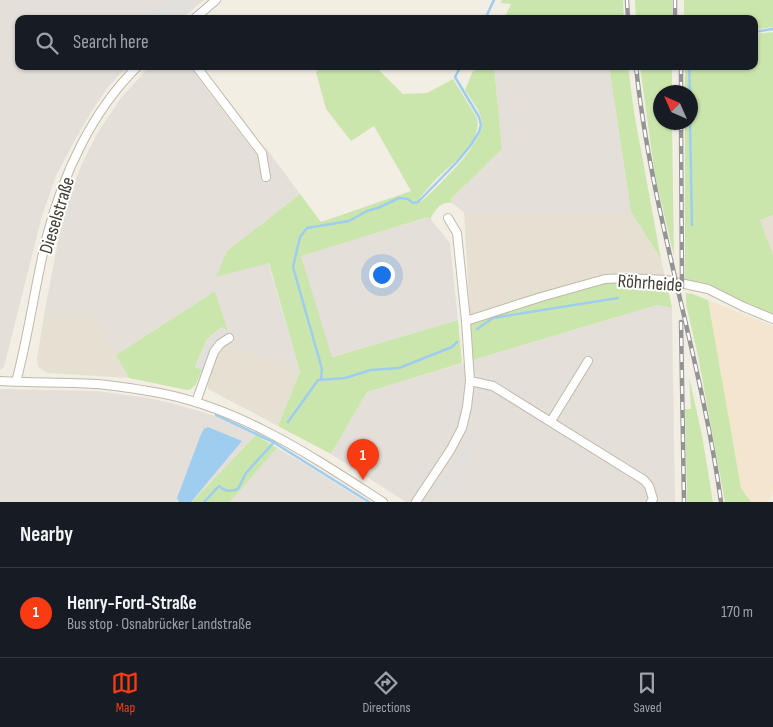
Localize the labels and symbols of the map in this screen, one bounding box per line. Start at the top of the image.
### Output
north arrow [653,85,698,130]
street label: Dieselstraße [35,174,80,257]
your location [369,262,395,288]
street label: Röhrheide [617,270,683,297]
pin: 1 [347,439,379,480]

